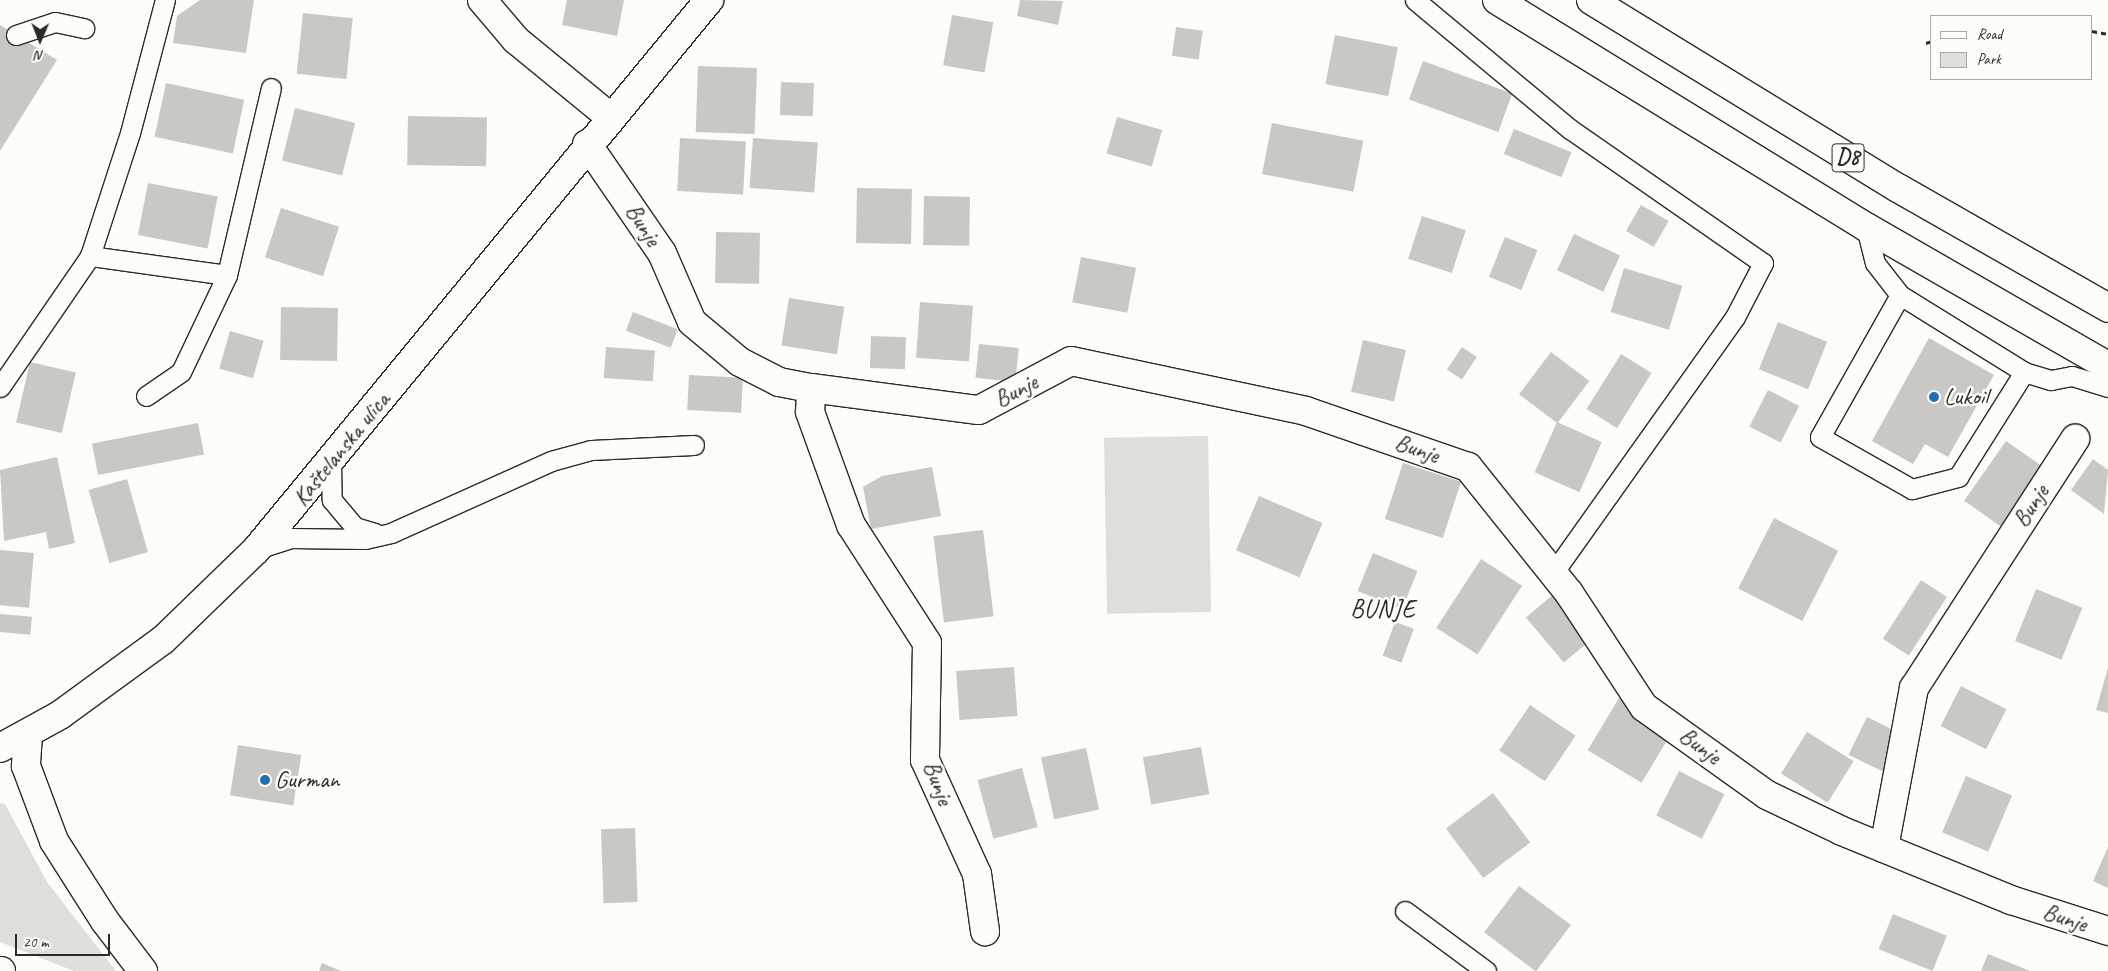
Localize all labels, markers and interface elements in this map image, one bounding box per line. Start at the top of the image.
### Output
north arrow [15,15,65,65]
legend [1930,15,2093,80]
text: Road [1977,25,2002,44]
text: N [35,47,44,64]
text: Park [1977,50,2001,69]
road number: D8 [1830,138,1866,178]
street label: Bunje [619,198,667,252]
street label: Bunje [989,368,1043,414]
place label: Lukoil [1944,383,1988,411]
street label: Kaštelanska ulica [286,386,396,512]
marker: Lukoil [1928,391,1940,403]
street label: Bunje [1391,428,1443,470]
street label: Bunje [2007,479,2055,533]
district label: BUNJE [1350,594,1416,624]
street label: Bunje [1673,721,1727,771]
street label: Bunje [917,757,959,809]
place label: Gurman [275,766,339,794]
marker: Gurman [259,774,271,786]
street label: Bunje [2039,897,2091,939]
scale bar [18,924,112,956]
text: 20 m [23,933,49,952]

